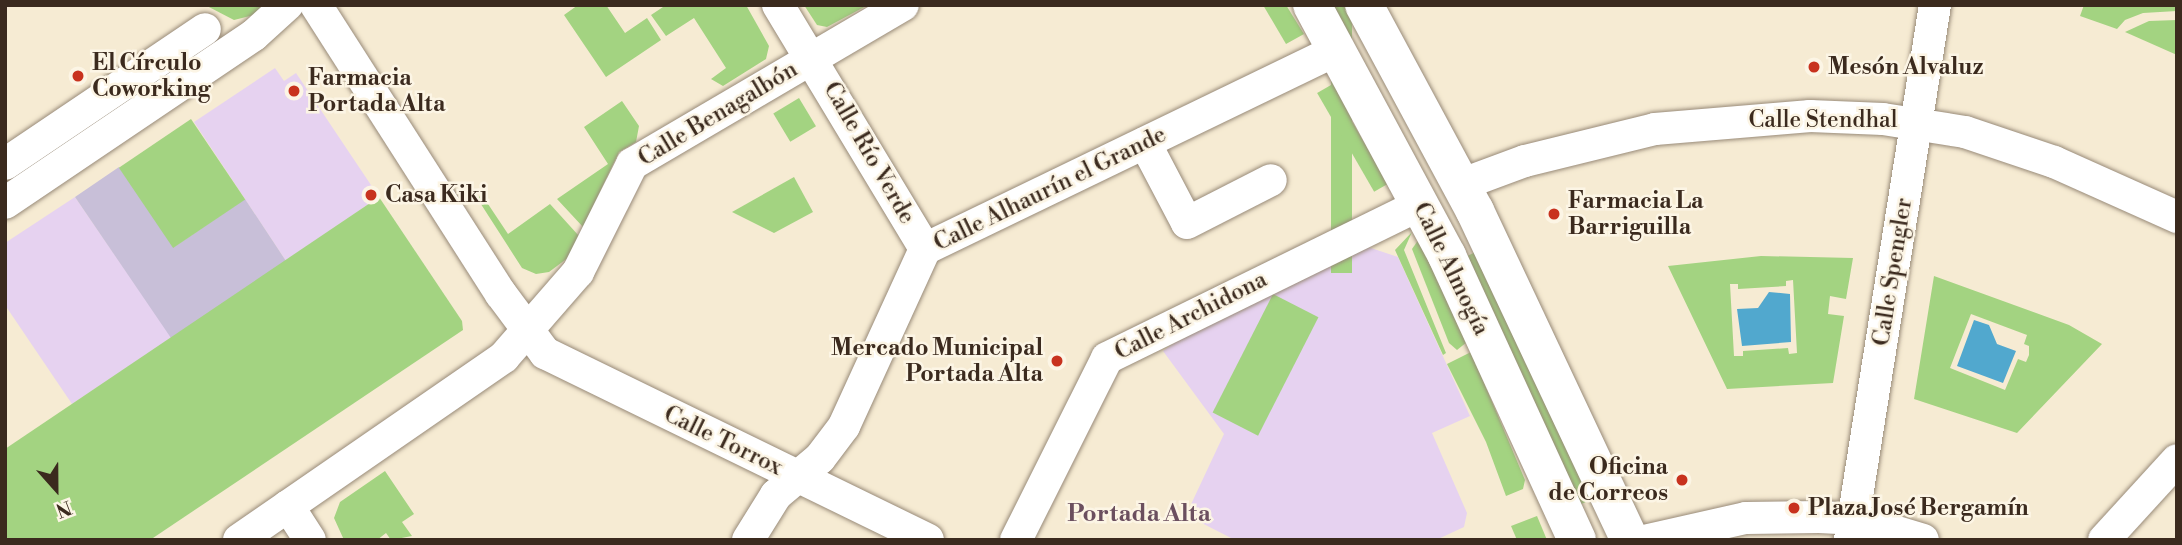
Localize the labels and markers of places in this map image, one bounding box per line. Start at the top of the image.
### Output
place label: El Círculo Coworking [92,49,211,103]
place label: Mesón Alvaluz [1828,53,1983,81]
marker: Mesón Alvaluz [1806,59,1822,75]
place label: Farmacia Portada Alta [308,64,446,118]
marker: El Círculo Coworking [70,68,86,84]
marker: Farmacia Portada Alta [286,83,302,99]
place label: Casa Kiki [385,181,487,209]
marker: Casa Kiki [363,187,379,203]
place label: Farmacia La Barriguilla [1568,187,1704,241]
marker: Farmacia La Barriguilla [1546,206,1562,222]
place label: Mercado Municipal Portada Alta [831,334,1043,388]
marker: Mercado Municipal Portada Alta [1049,353,1065,369]
place label: Oficina de Correos [1548,453,1668,507]
marker: Oficina de Correos [1674,472,1690,488]
place label: Plaza José Bergamín [1808,494,2029,522]
marker: Plaza José Bergamín [1786,500,1802,516]

